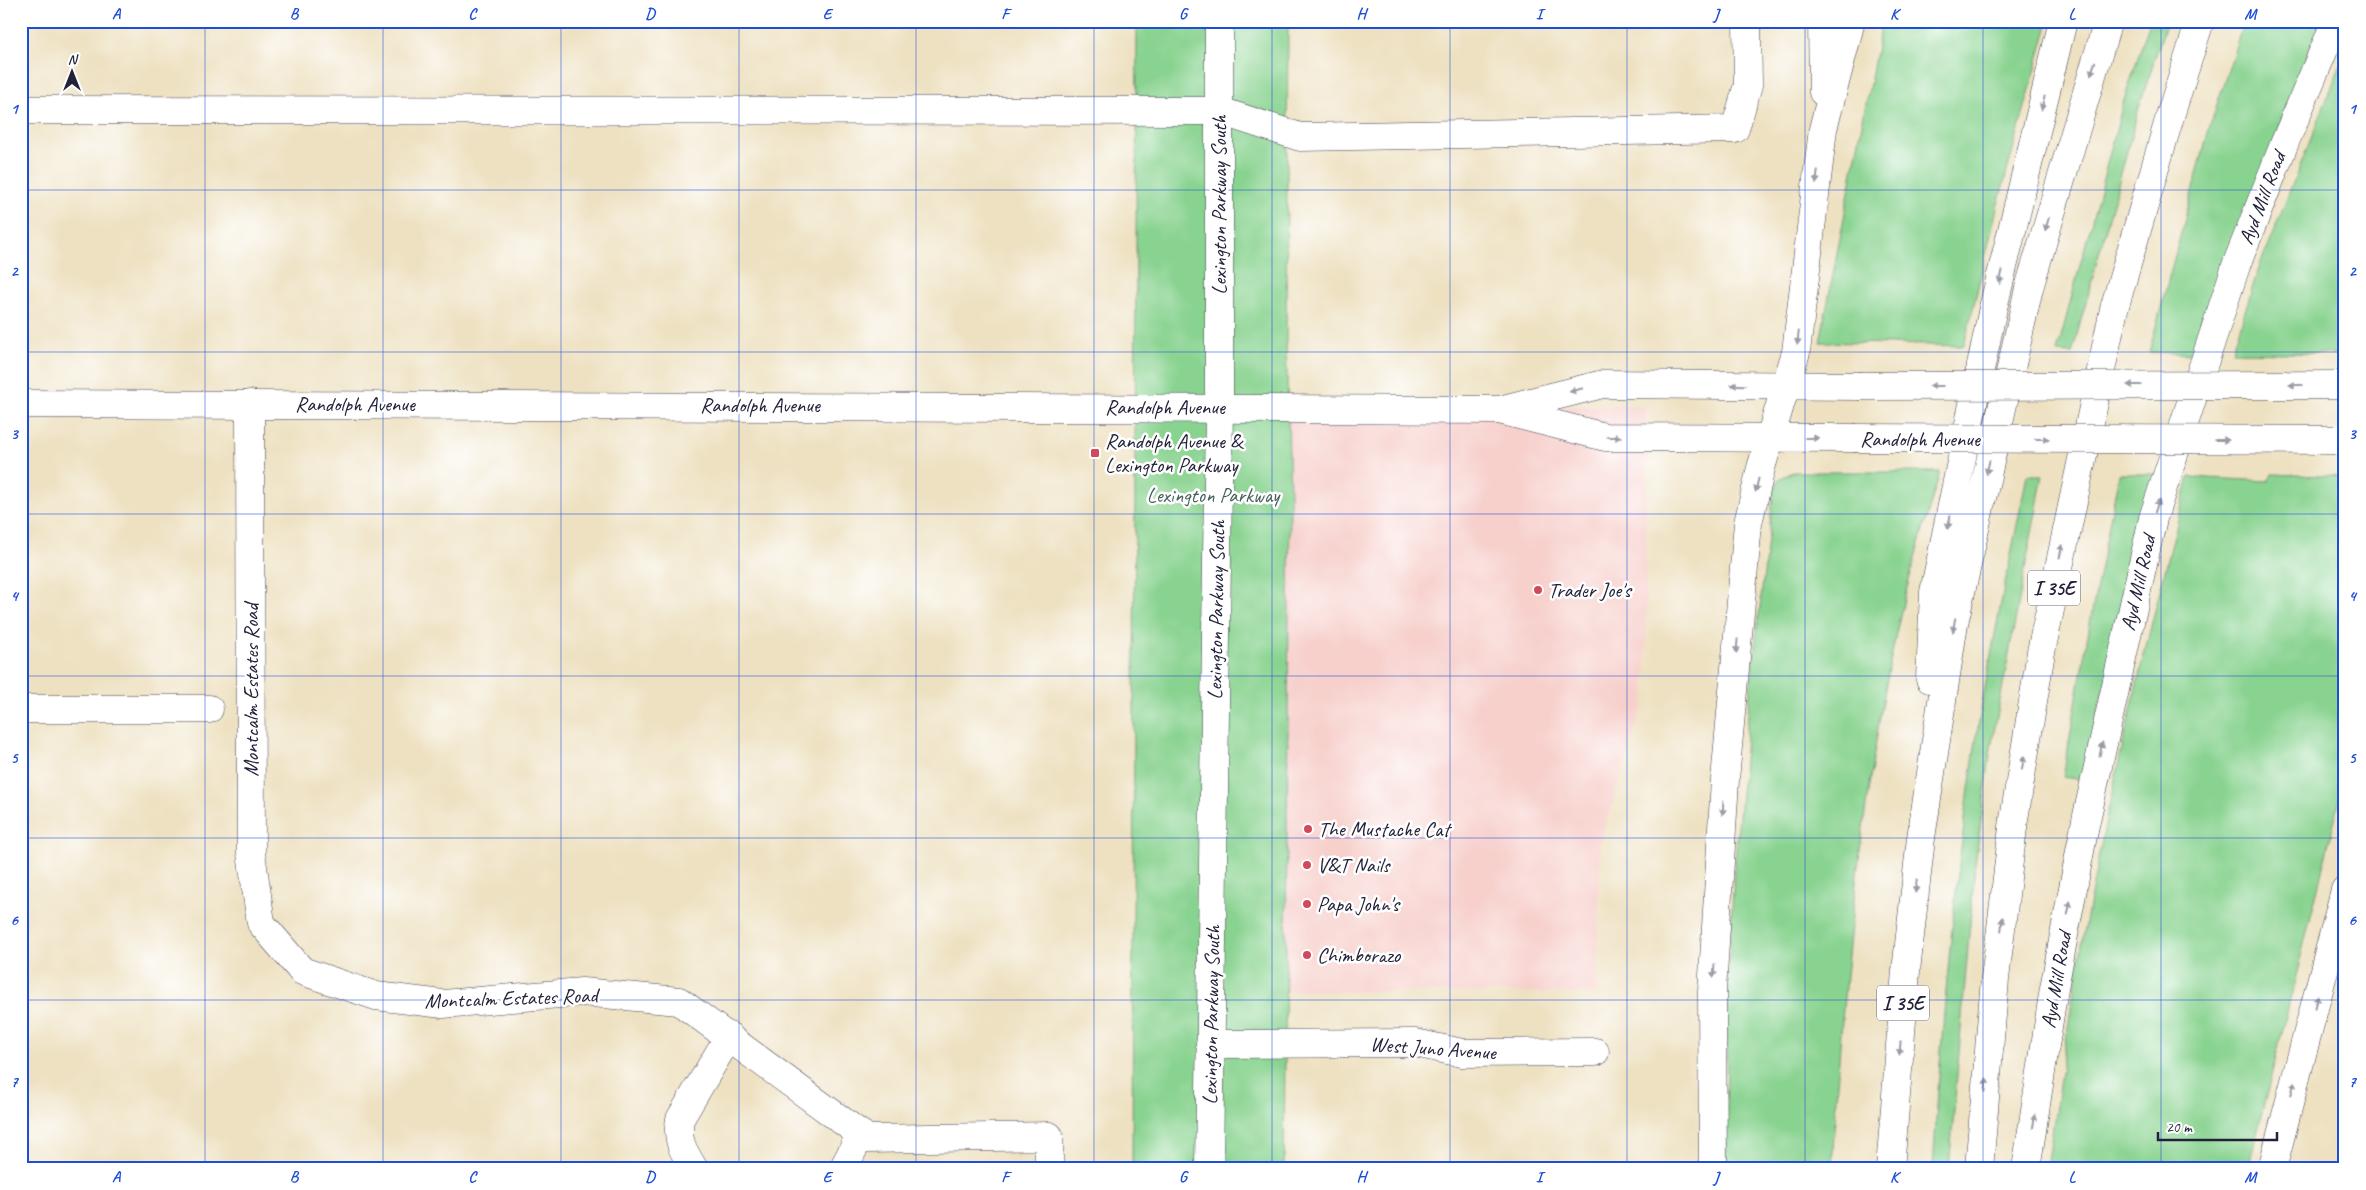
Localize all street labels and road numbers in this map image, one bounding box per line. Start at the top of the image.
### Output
street label: Lexington Parkway South [1206,114,1232,295]
street label: Ayd Mill Road [2232,145,2293,248]
street label: Randolph Avenue [295,391,416,417]
street label: Randolph Avenue [700,392,821,418]
street label: Randolph Avenue [1105,394,1226,420]
street label: Randolph Avenue [1860,426,1981,452]
street label: Lexington Parkway South [1201,519,1231,700]
street label: Ayd Mill Road [2114,529,2162,633]
road number: I 35E [2028,570,2080,606]
street label: Montcalm Estates Road [238,600,264,777]
street label: Lexington Parkway South [1196,924,1226,1105]
street label: Ayd Mill Road [2035,926,2078,1030]
street label: Montcalm Estates Road [424,982,602,1014]
road number: I 35E [1877,986,1929,1020]
street label: West Juno Avenue [1369,1031,1498,1065]

